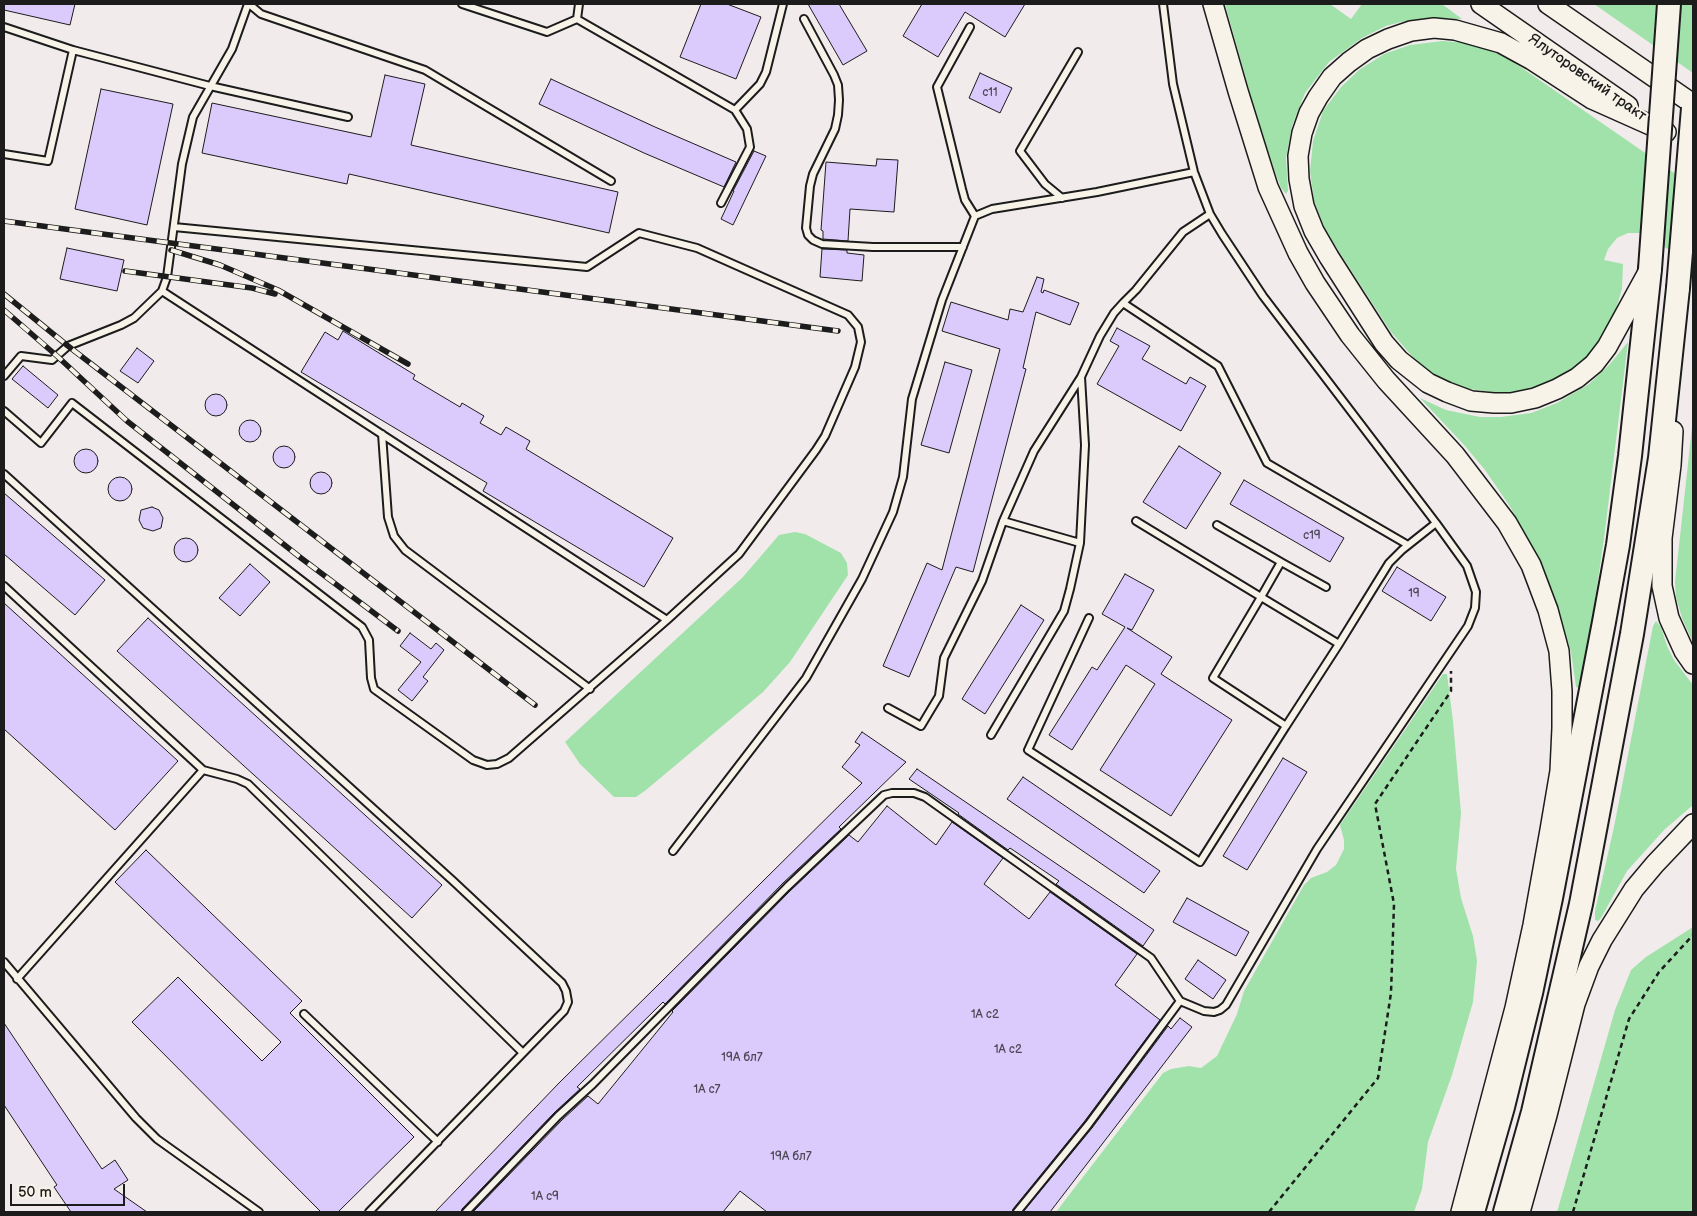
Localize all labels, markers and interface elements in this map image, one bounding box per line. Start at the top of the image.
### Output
street label: Ялуторовский тракт [1524,30,1650,126]
house number: с11 [982,86,998,100]
house number: с19 [1303,529,1321,543]
house number: 19 [1408,587,1420,601]
house number: 1А с2 [971,1008,999,1022]
house number: 1А с2 [994,1043,1022,1057]
house number: 19А бл7 [721,1051,763,1065]
house number: 1А с7 [694,1083,720,1097]
house number: 19А бл7 [770,1150,812,1164]
scale bar [12,1174,128,1206]
text: 50 m [18,1183,52,1202]
house number: 1А с9 [531,1190,559,1204]

